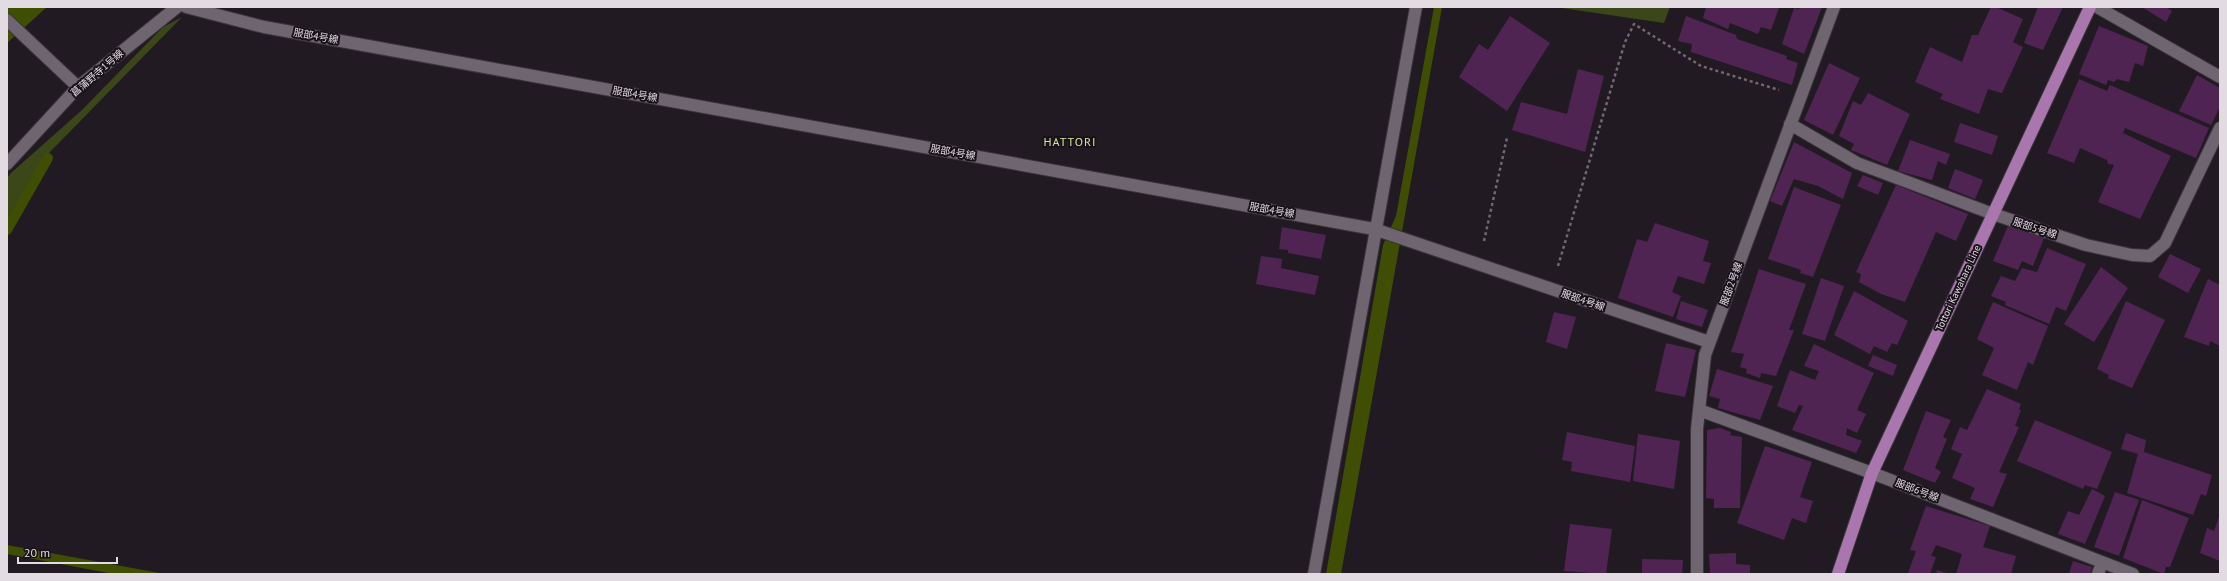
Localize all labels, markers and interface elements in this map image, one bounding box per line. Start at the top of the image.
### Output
street label: 服部4号線 [292,26,340,46]
street label: 菖蒲野寺1号線 [68,47,126,99]
street label: 服部4号線 [611,84,659,104]
district label: HATTORI [1043,134,1097,149]
street label: 服部4号線 [929,142,977,162]
street label: 服部4号線 [1248,200,1296,220]
street label: 服部5号線 [2011,215,2059,241]
street label: Tottori Kawahara Line [1932,243,1984,333]
street label: 服部2号線 [1717,260,1745,308]
street label: 服部4号線 [1559,286,1607,314]
street label: 服部6号線 [1893,476,1941,504]
scale bar [18,539,117,565]
text: 20 m [24,545,50,560]

